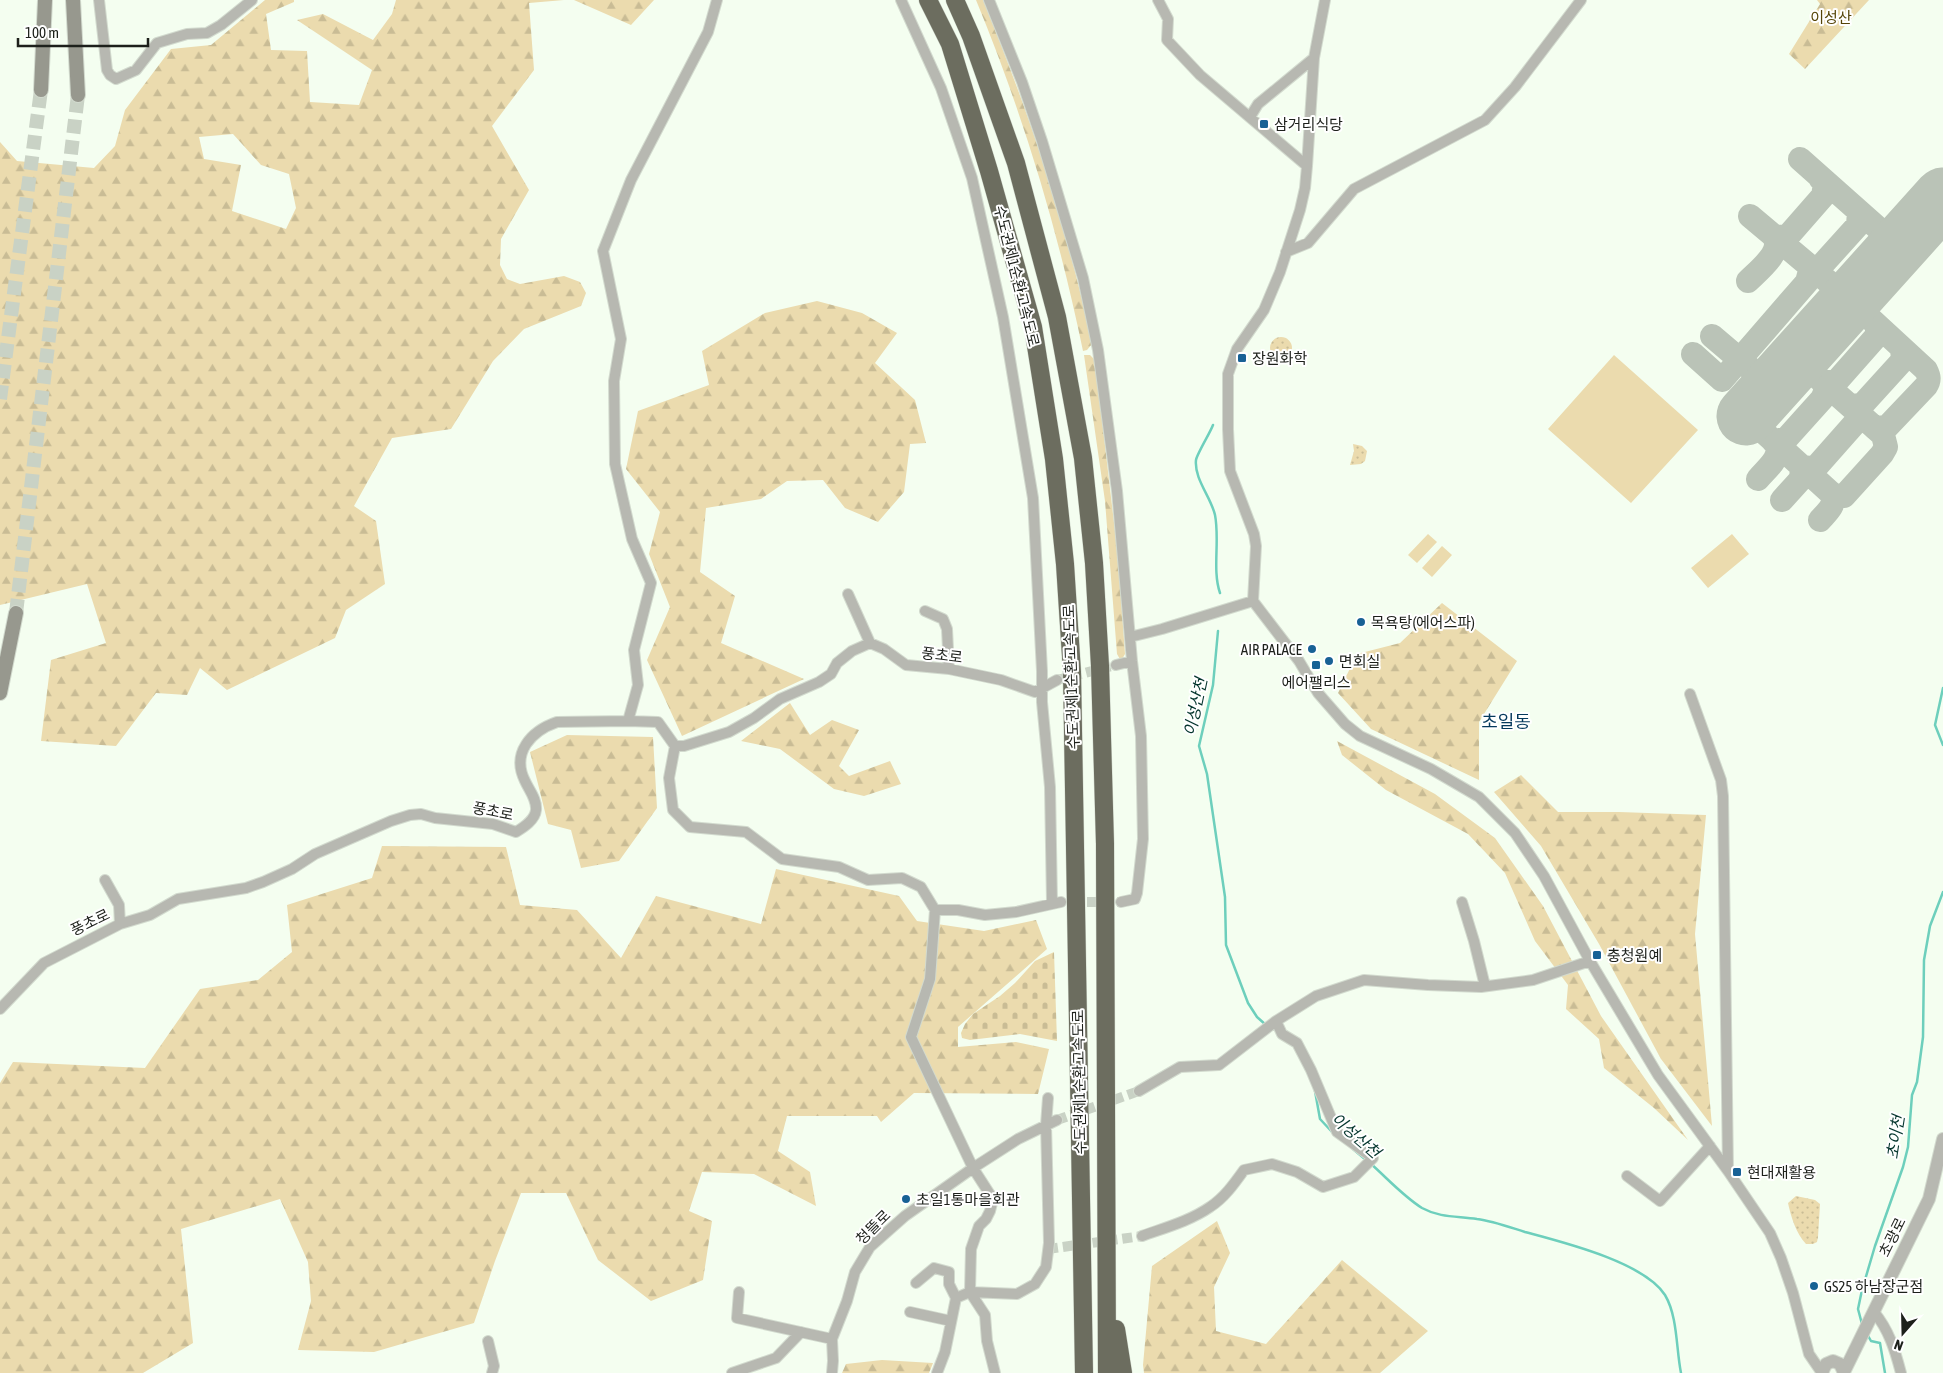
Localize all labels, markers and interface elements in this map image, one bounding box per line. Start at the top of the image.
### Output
park label: 이성산 [1810,9,1852,26]
scale bar [18,15,148,47]
text: 100 m [25,24,59,41]
place label: 삼거리식당 [1274,116,1343,133]
marker: 삼거리식당 [1258,118,1270,130]
street label: 수도권제1순환고속도로 [991,204,1043,348]
place label: 장원화학 [1252,350,1307,367]
marker: 장원화학 [1236,352,1248,364]
street label: 수도권제1순환고속도로 [1060,604,1082,750]
place label: 목욕탕(에어스파) [1371,614,1475,631]
marker: 목욕탕(에어스파) [1355,616,1367,628]
place label: AIR PALACE [1241,641,1303,658]
marker: AIR PALACE [1306,643,1318,655]
street label: 풍초로 [920,644,964,666]
place label: 면회실 [1339,653,1380,670]
marker: 면회실 [1323,655,1335,667]
marker: 에어팰리스 [1310,659,1322,671]
water label: 이성산천 [1180,674,1210,738]
place label: 에어팰리스 [1281,674,1351,691]
district label: 초일동 [1481,711,1531,732]
street label: 풍초로 [471,799,515,823]
street label: 풍초로 [68,905,112,939]
place label: 충청원예 [1607,947,1662,964]
marker: 충청원예 [1591,949,1603,961]
street label: 수도권제1순환고속도로 [1069,1009,1089,1155]
water label: 이성산천 [1328,1109,1386,1163]
water label: 초이천 [1883,1112,1908,1160]
place label: 현대재활용 [1747,1164,1816,1181]
marker: 현대재활용 [1731,1166,1743,1178]
place label: 초일1통마을회관 [916,1191,1020,1208]
marker: 초일1통마을회관 [900,1193,912,1205]
street label: 청뜰로 [852,1206,894,1248]
street label: 초광로 [1875,1215,1909,1259]
place label: GS25 하남장군점 [1824,1278,1923,1295]
marker: GS25 하남장군점 [1808,1280,1820,1292]
north arrow [1878,1308,1928,1358]
text: N [1892,1336,1905,1354]

